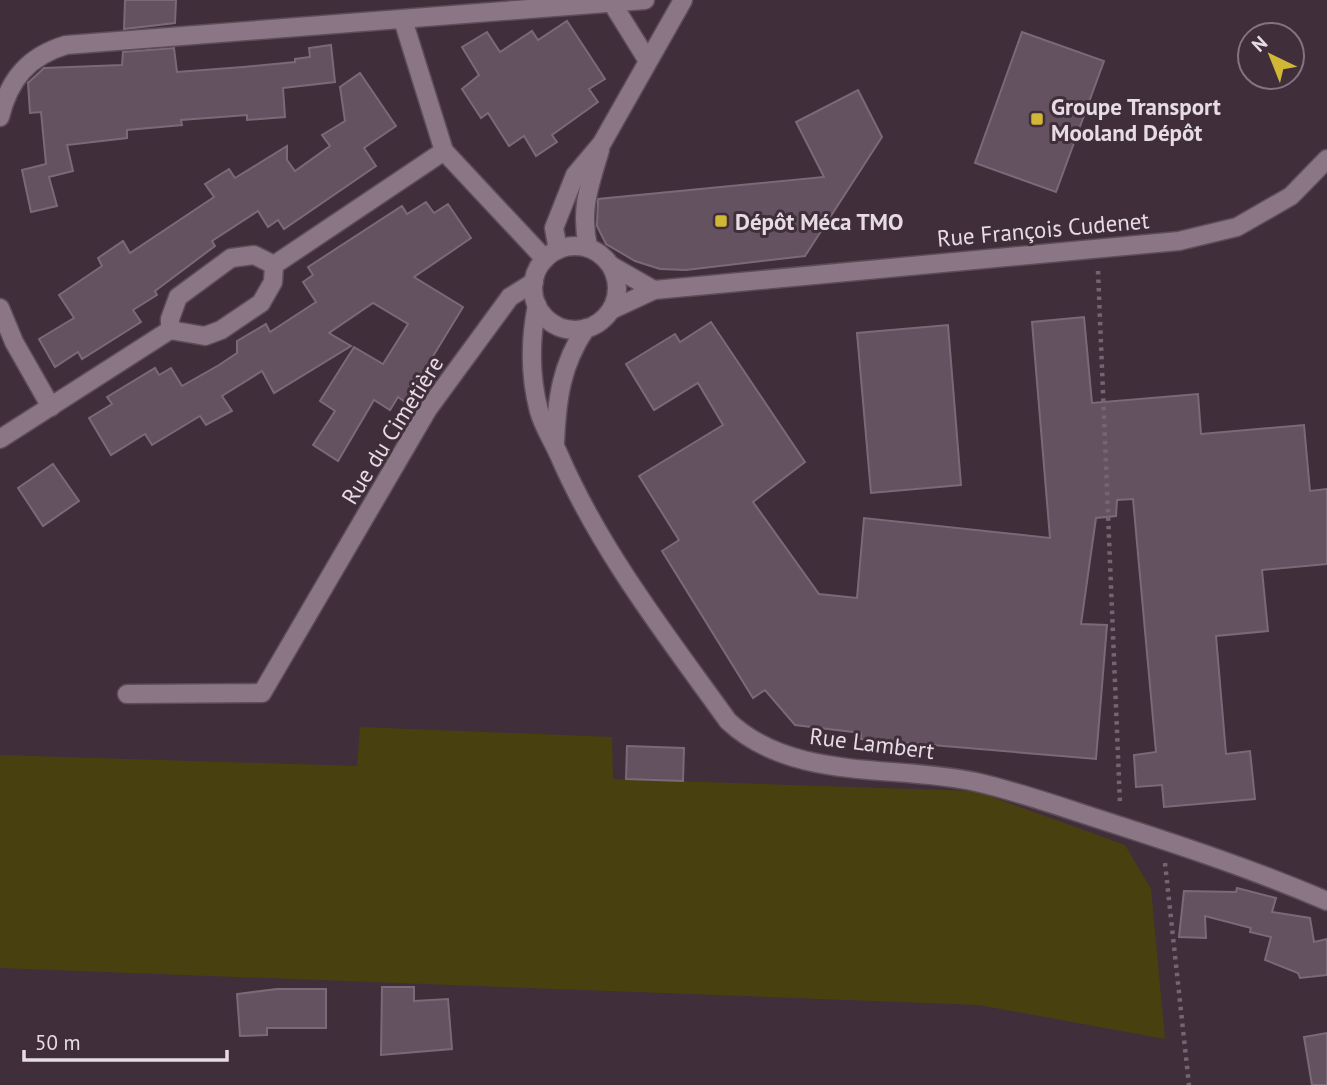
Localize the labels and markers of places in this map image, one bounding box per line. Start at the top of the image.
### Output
place label: Groupe Transport Mooland Dépôt [1051,92,1221,147]
marker: Groupe Transport Mooland Dépôt [1029,111,1045,127]
place label: Dépôt Méca TMO [735,207,903,236]
marker: Dépôt Méca TMO [713,213,729,229]

